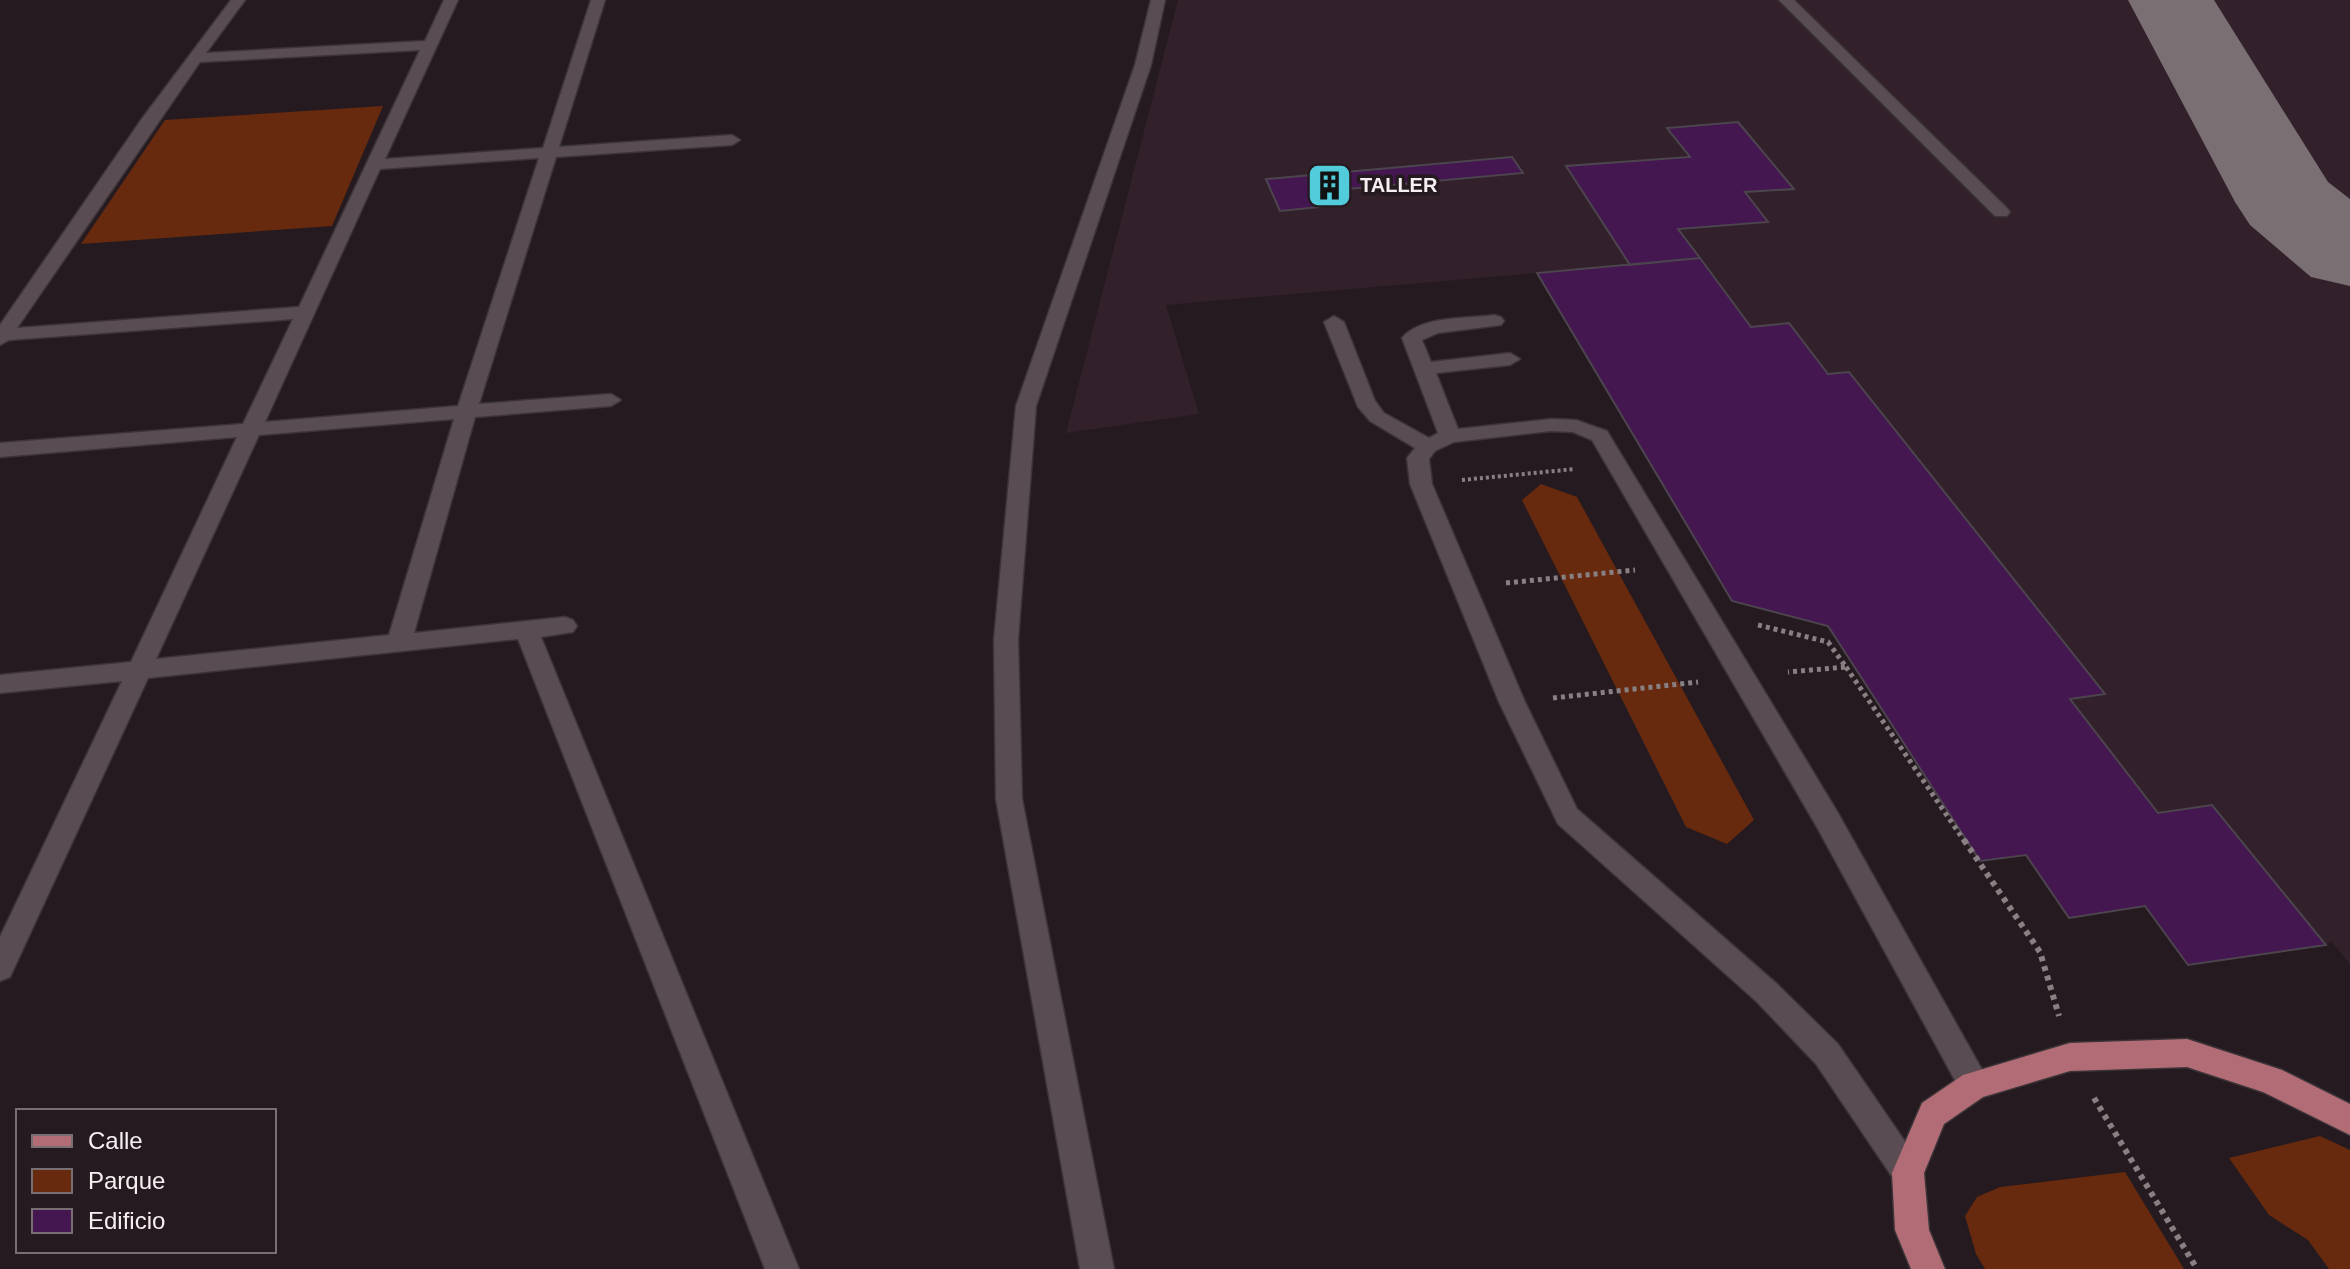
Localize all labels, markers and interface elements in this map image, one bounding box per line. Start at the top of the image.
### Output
building icon: TALLER [1305,161,1353,209]
place label: TALLER [1360,174,1438,196]
legend [16,1109,276,1253]
text: Calle [88,1127,143,1154]
text: Parque [88,1167,165,1194]
text: Edificio [88,1207,165,1234]

